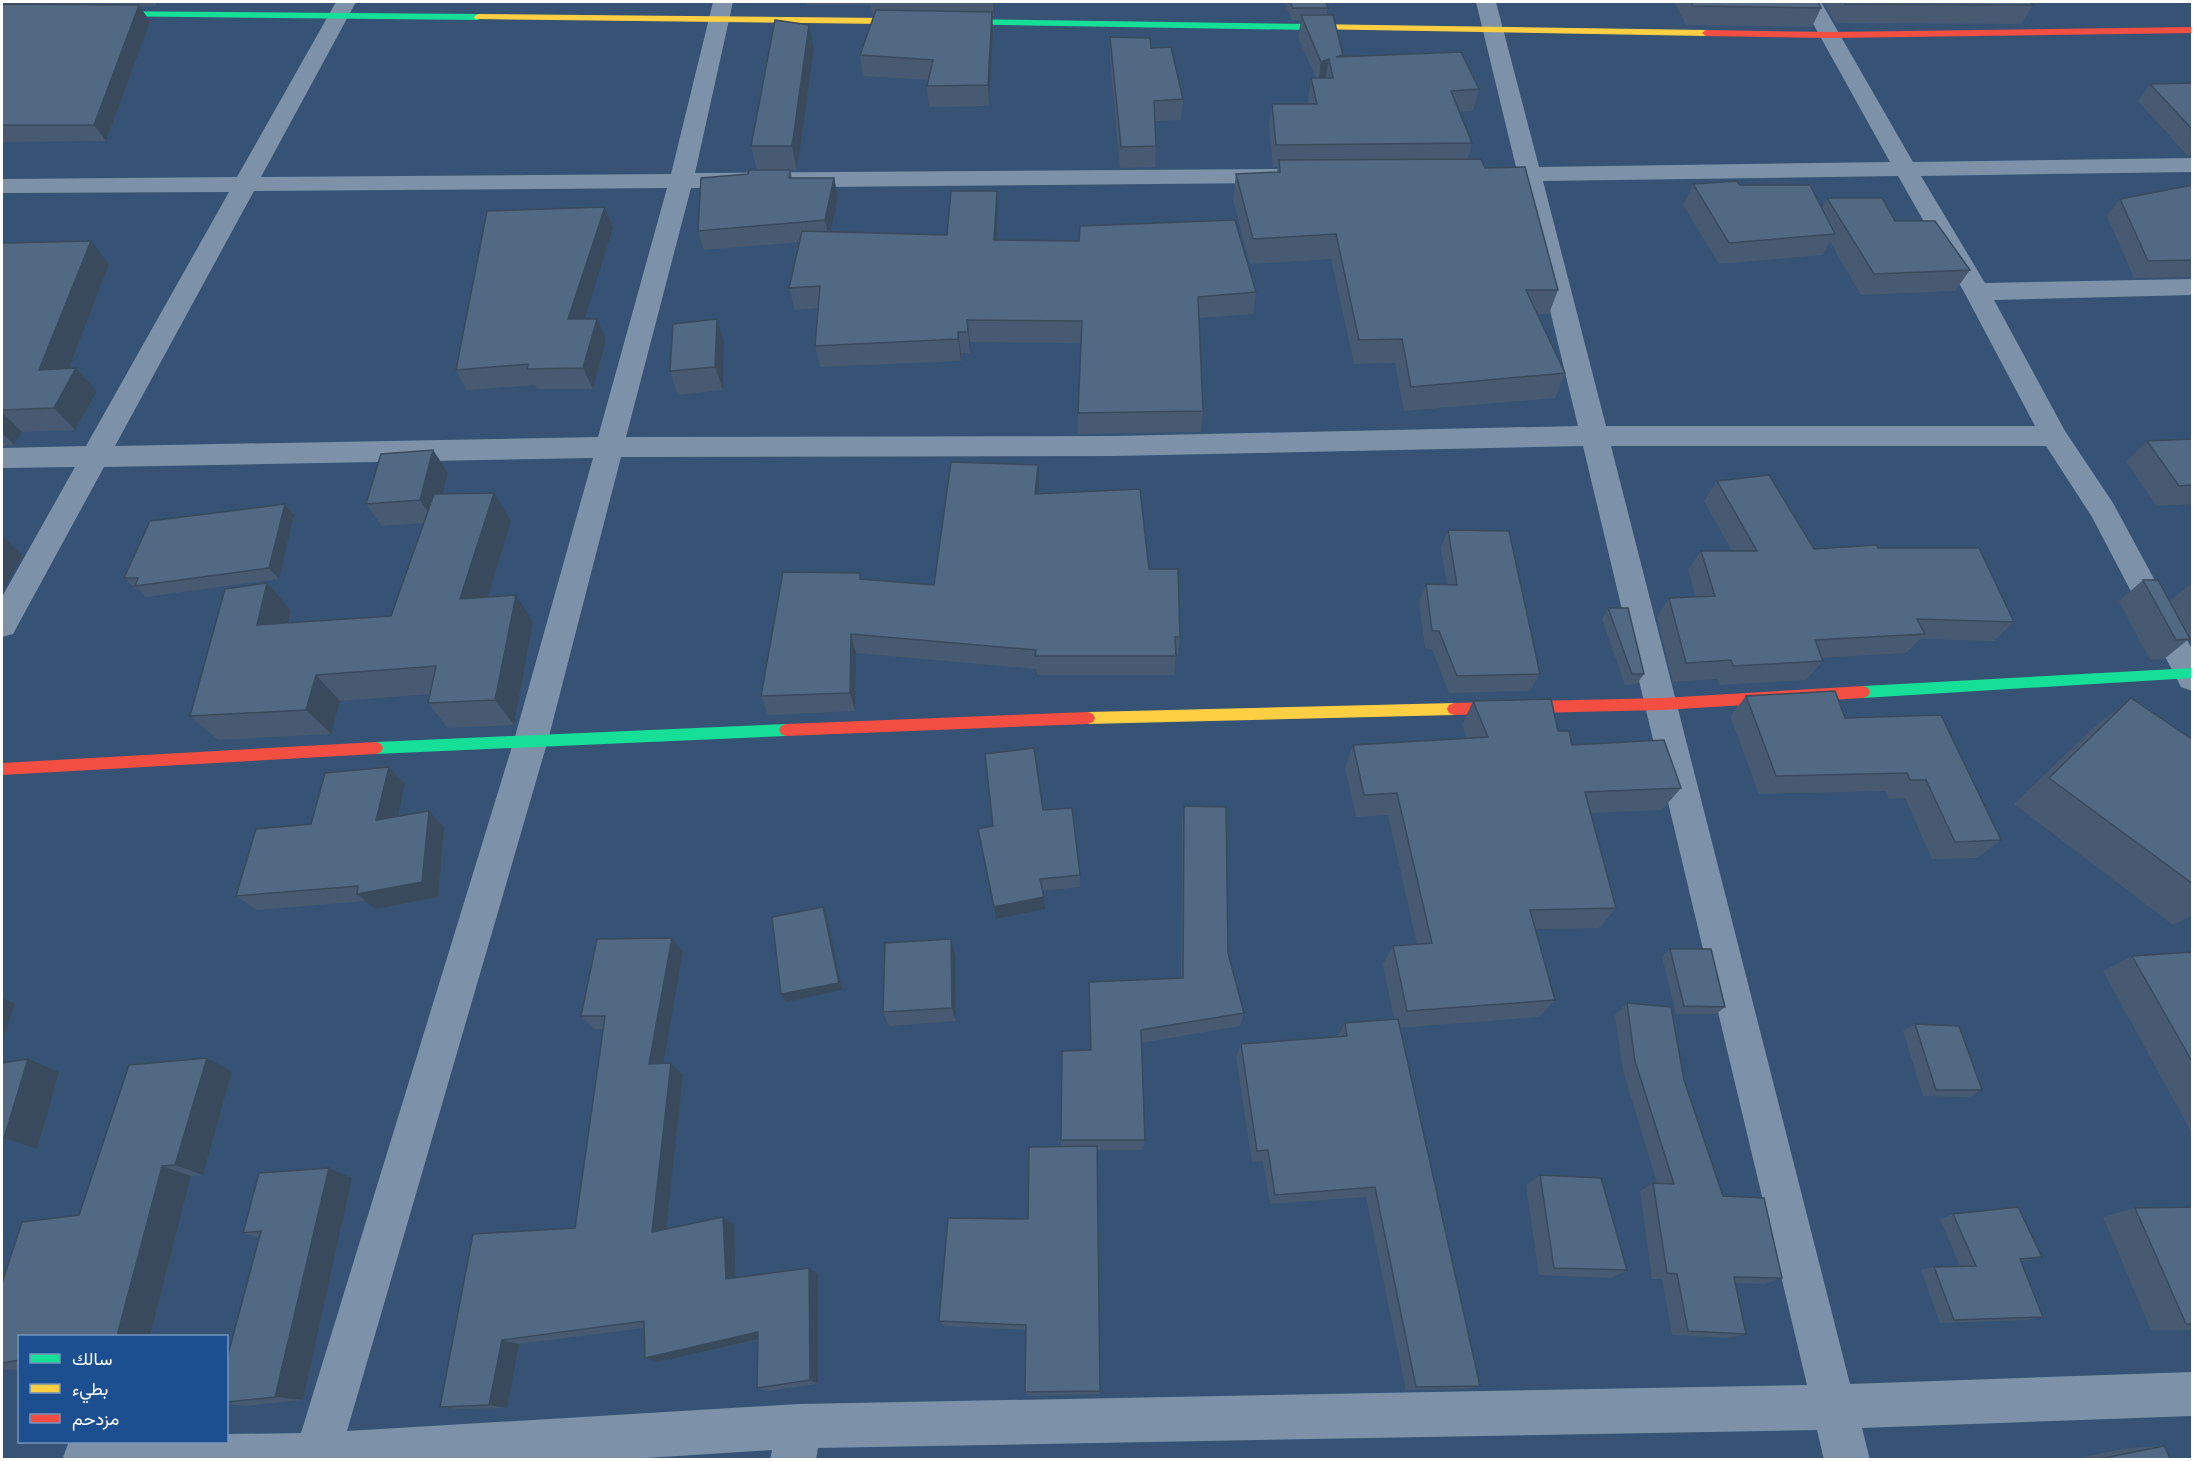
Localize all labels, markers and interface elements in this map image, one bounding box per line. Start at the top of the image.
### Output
legend [18,1335,228,1443]
text: سالك [72,1347,112,1370]
text: بطيء [72,1377,108,1404]
text: مزدحم [72,1407,119,1431]

